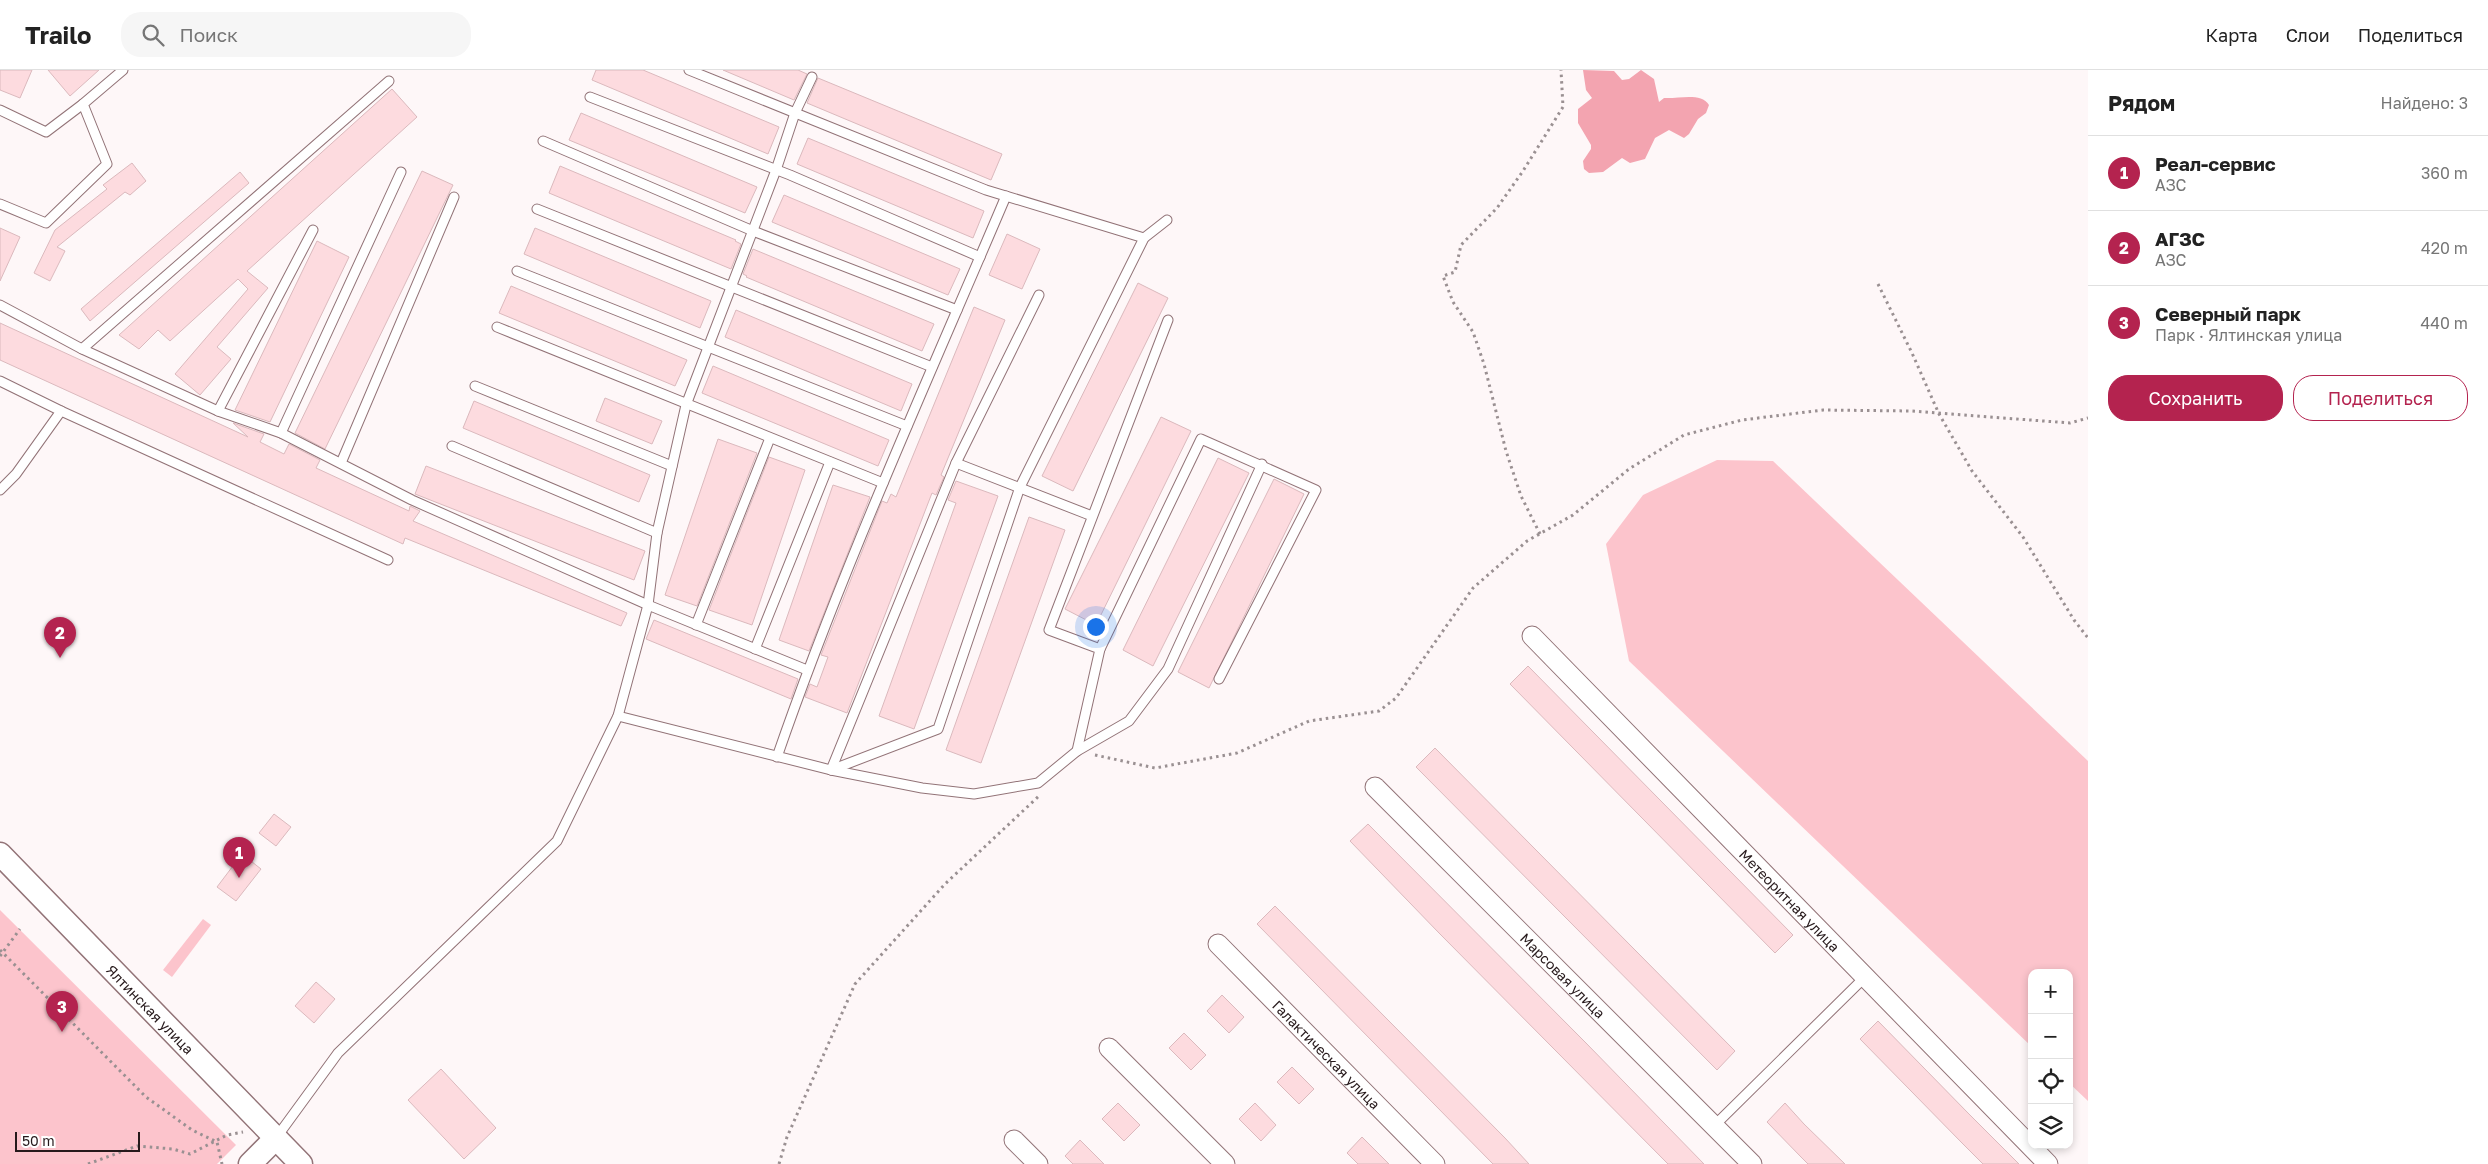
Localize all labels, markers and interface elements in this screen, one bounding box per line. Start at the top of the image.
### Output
search box [121,12,471,57]
text: Trailo [25,20,91,49]
icon: search [139,21,167,49]
text: Поиск [179,23,238,46]
text: Карта [2206,24,2258,46]
text: Слои [2286,24,2330,46]
text: Поделиться [2358,24,2463,46]
text: Рядом [2108,90,2175,116]
text: Найдено: 3 [2381,93,2468,113]
text: Реал-сервис [2155,152,2276,175]
text: 1 [2120,163,2128,183]
text: 360 m [2421,163,2468,183]
text: АЗС [2155,175,2186,195]
text: АГЗС [2155,227,2205,250]
text: 2 [2119,238,2129,258]
text: 420 m [2421,238,2468,258]
text: АЗС [2155,250,2186,270]
text: Северный парк [2155,302,2301,325]
text: 3 [2119,313,2129,333]
text: 440 m [2420,313,2468,333]
text: Парк · Ялтинская улица [2155,325,2342,345]
button: Сохранить [2108,375,2283,421]
button: Поделиться [2293,375,2468,421]
your location [1083,614,1109,640]
pin: 2 [44,617,76,658]
pin: 1 [223,837,255,878]
street label: Метеоритная улица [1736,845,1844,955]
street label: Марсовая улица [1517,929,1609,1021]
street label: Ялтинская улица [103,961,198,1057]
map controls [2028,969,2073,1149]
button: + [2028,969,2073,1014]
pin: 3 [46,991,78,1032]
street label: Галактическая улица [1270,996,1384,1112]
button: − [2028,1014,2073,1059]
button: locate [2028,1059,2073,1104]
button: layers [2028,1104,2073,1149]
scale bar [15,1129,140,1152]
text: 50 m [22,1132,55,1149]

